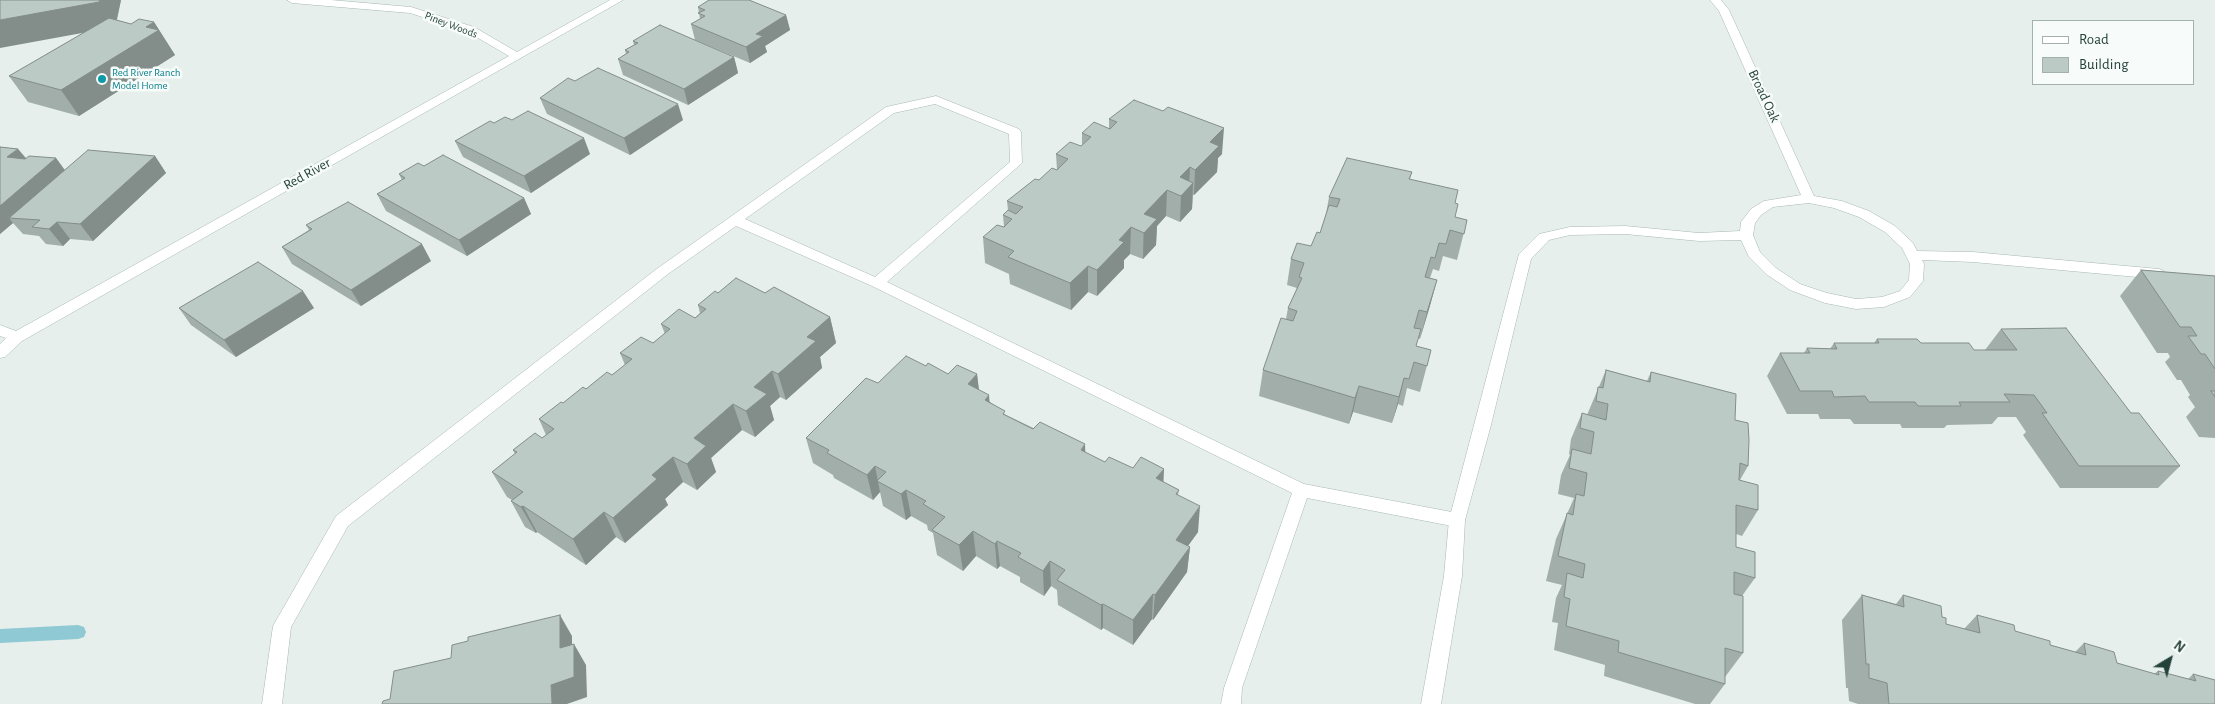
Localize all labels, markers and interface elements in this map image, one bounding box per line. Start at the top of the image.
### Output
street label: Piney Woods [423,9,479,41]
legend [2032,20,2195,85]
text: Road [2079,32,2109,47]
text: Building [2079,57,2129,72]
place label: Red River Ranch Model Home [112,66,180,92]
street label: Broad Oak [1744,67,1784,125]
marker: Red River Ranch Model Home [96,73,108,85]
street label: Red River [281,154,333,194]
north arrow [2145,634,2195,684]
text: N [2171,638,2187,656]

